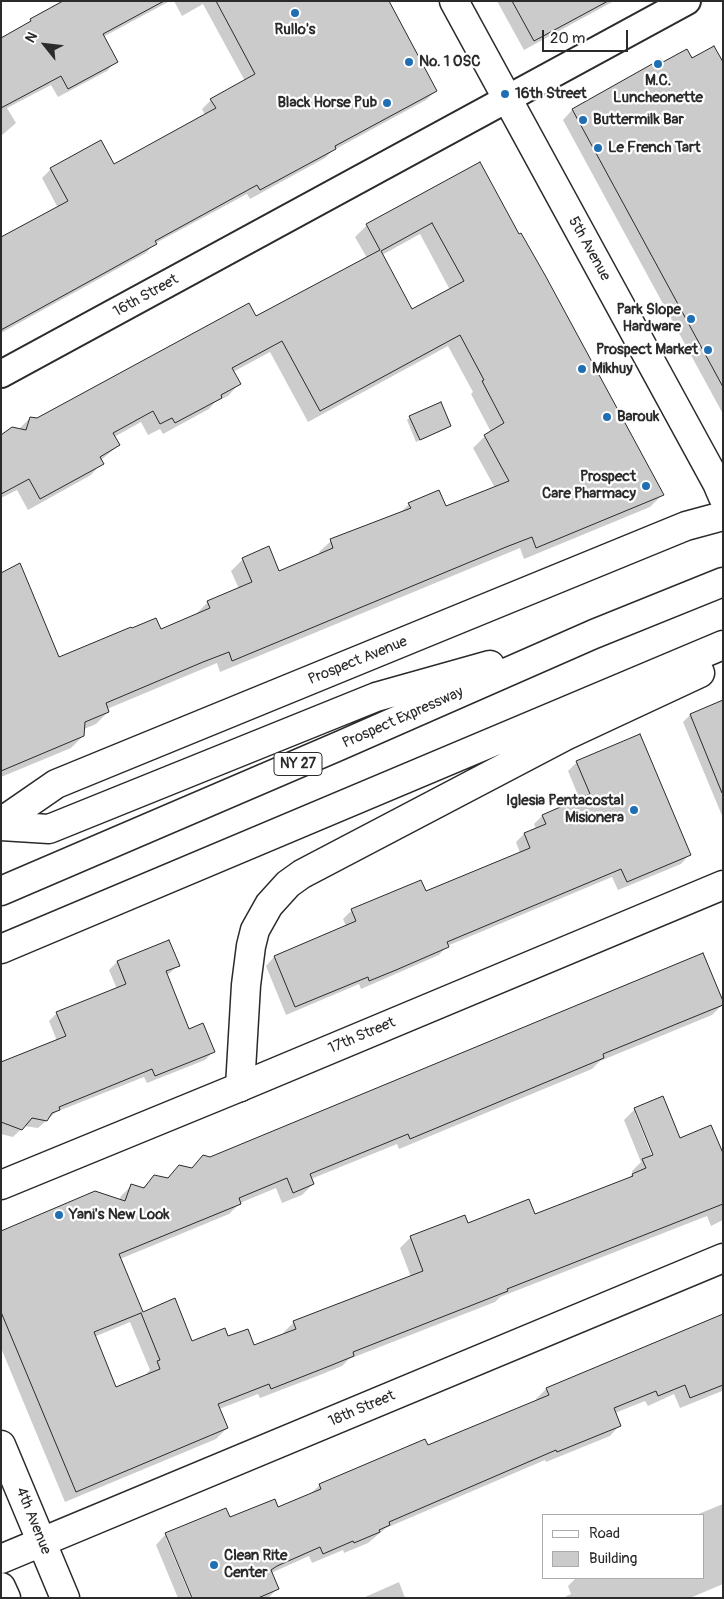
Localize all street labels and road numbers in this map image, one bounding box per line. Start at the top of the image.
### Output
street label: 5th Avenue [564,214,614,284]
street label: 16th Street [110,271,182,321]
street label: Prospect Avenue [306,633,410,689]
street label: Prospect Expressway [340,683,466,753]
road number: NY 27 [274,752,322,776]
street label: 17th Street [326,1014,398,1058]
street label: 18th Street [326,1387,398,1431]
street label: 4th Avenue [11,1485,55,1557]

